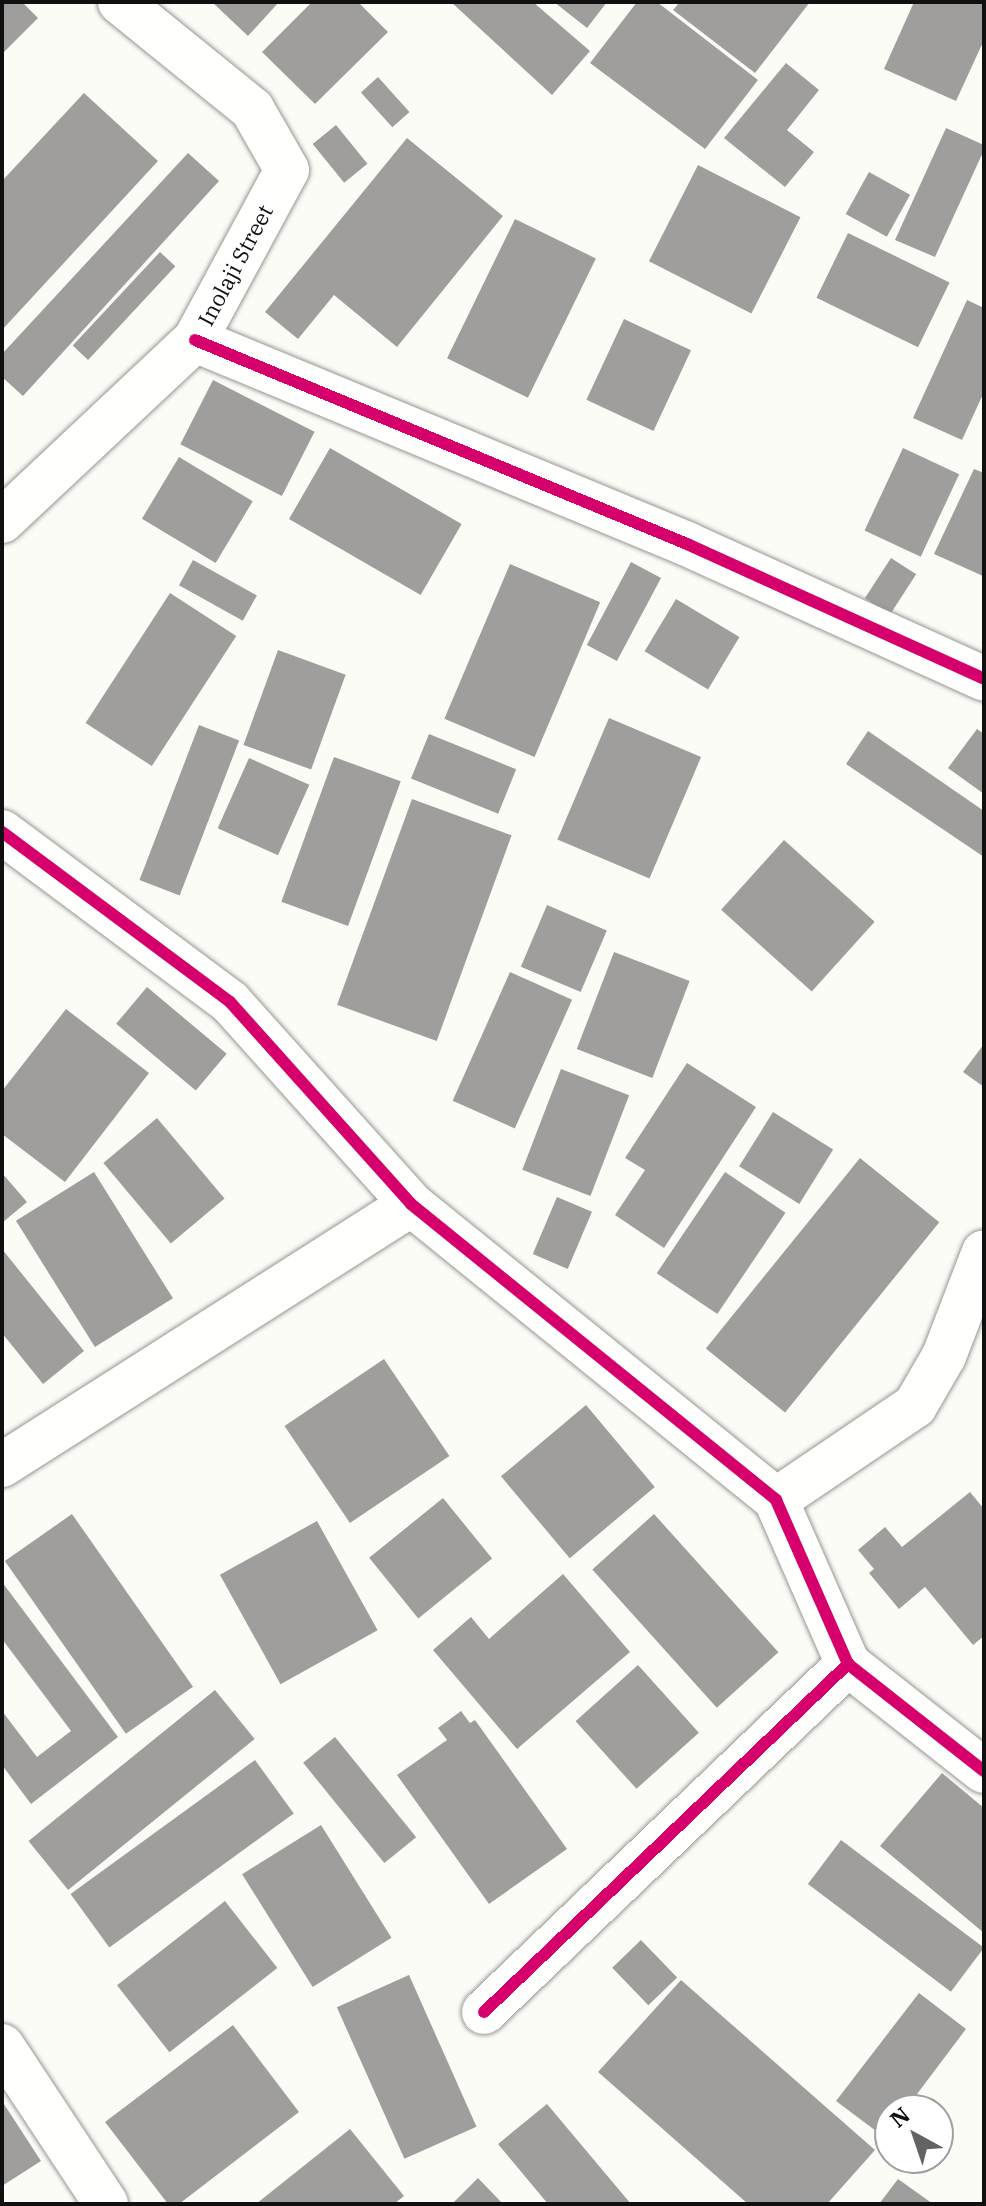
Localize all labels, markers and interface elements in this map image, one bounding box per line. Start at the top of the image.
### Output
street label: Inolaji Street [192,200,278,330]
north arrow [874,2094,954,2174]
text: N [884,2100,916,2133]

